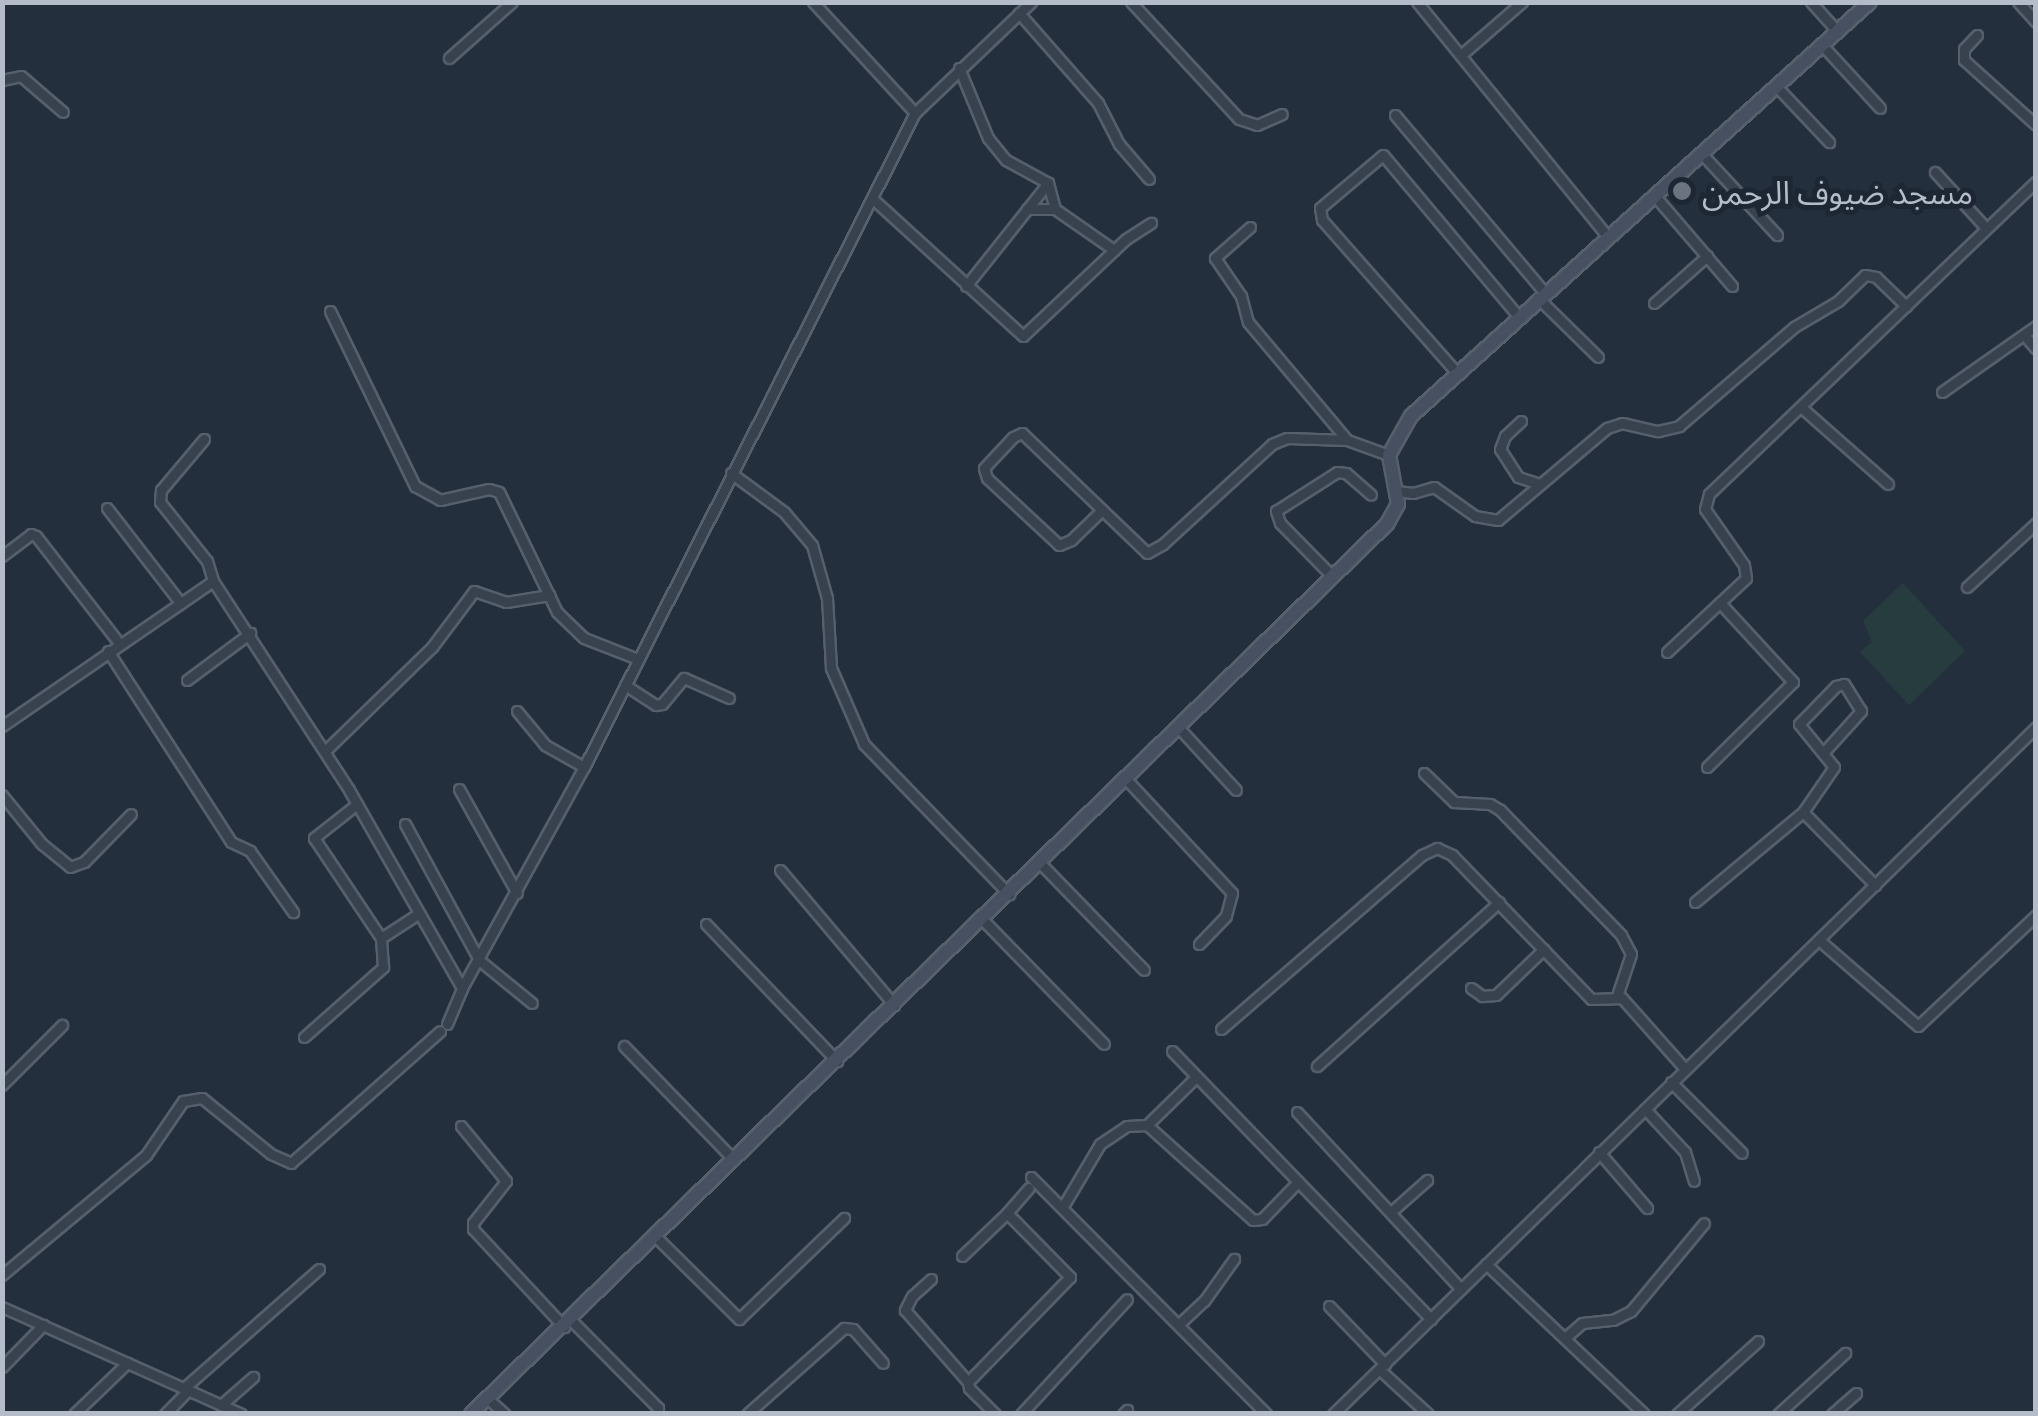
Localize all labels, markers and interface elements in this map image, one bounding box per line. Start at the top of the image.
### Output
place label: مسجد ضيوف الرحمن [1702,172,1973,210]
marker: مسجد ضيوف الرحمن [1671,180,1693,202]

